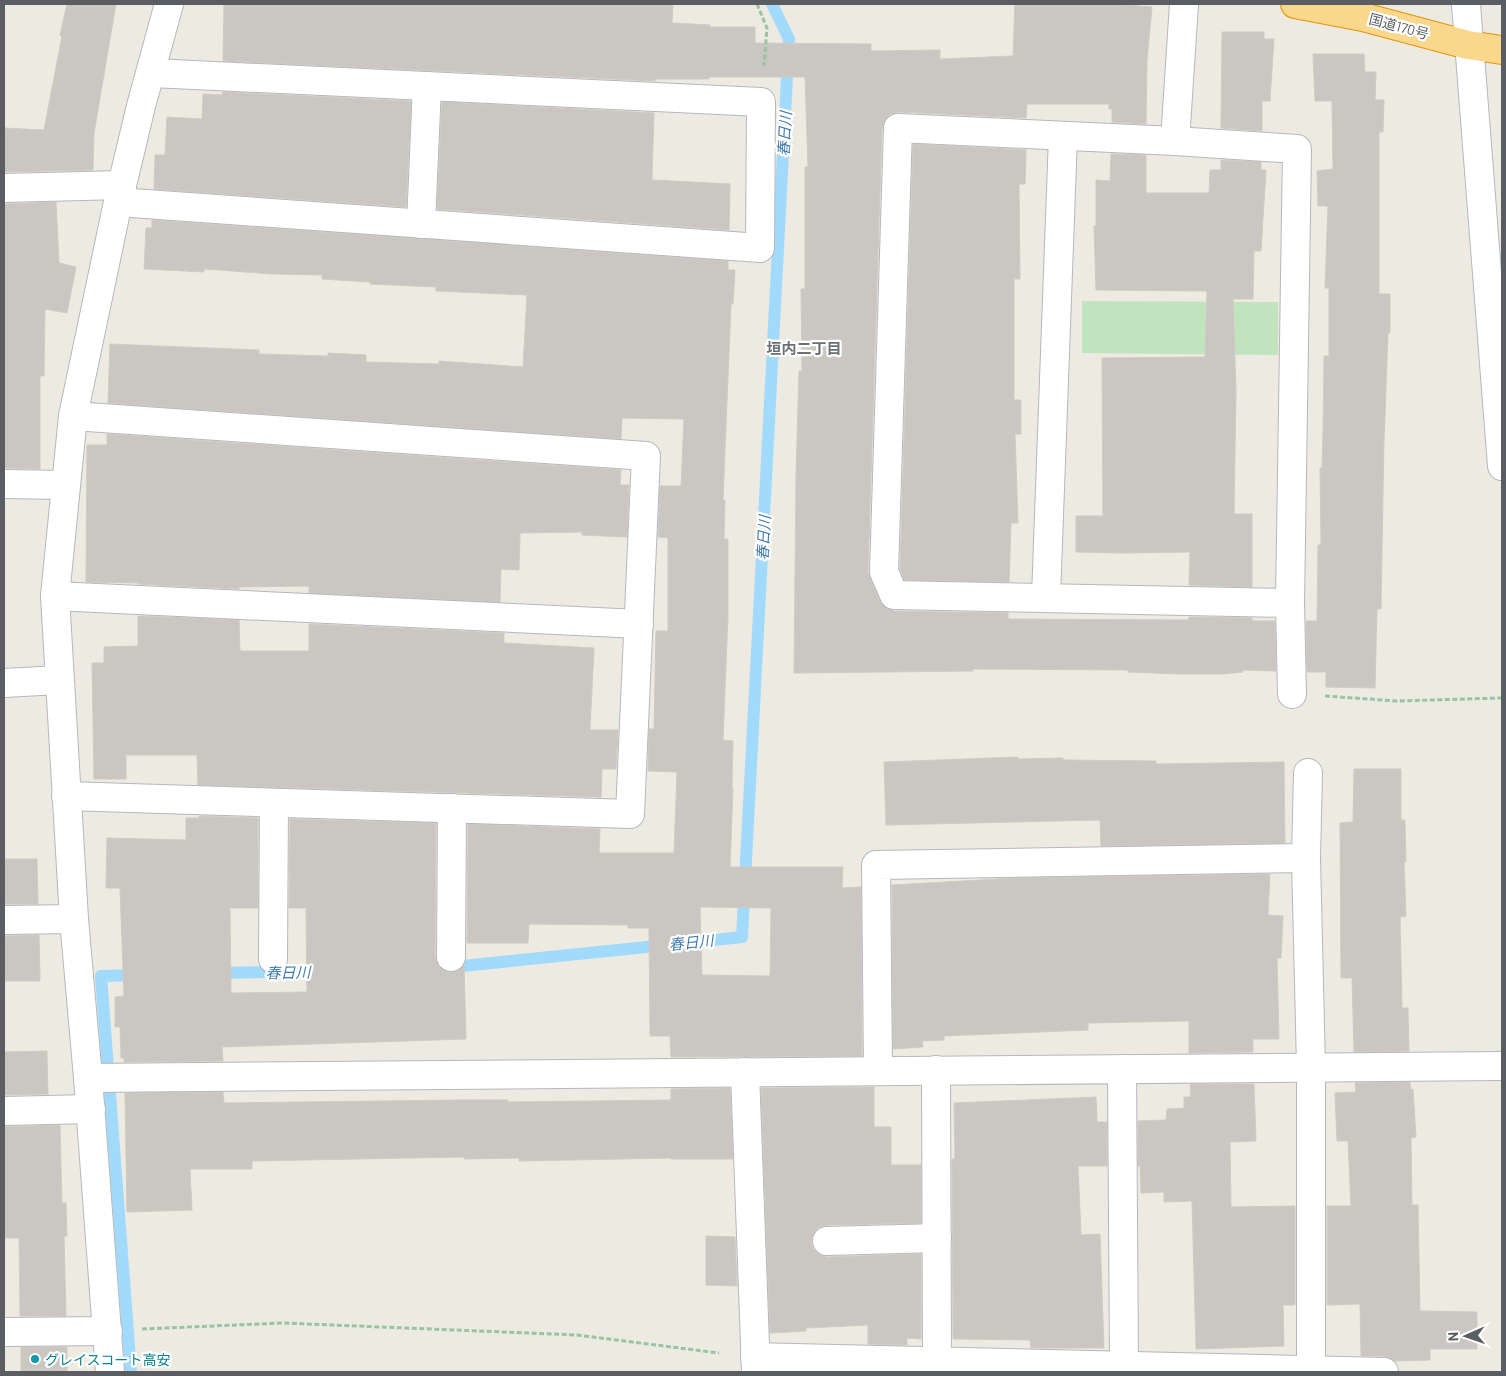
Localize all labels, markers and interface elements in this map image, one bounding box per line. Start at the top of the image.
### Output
street label: 国道170号 [1367,10,1431,42]
water label: 春日川 [774,109,794,157]
district label: 垣内二丁目 [766,339,842,357]
water label: 春日川 [753,513,773,561]
water label: 春日川 [668,930,716,953]
water label: 春日川 [265,963,313,981]
north arrow [1441,1311,1491,1361]
text: N [1444,1332,1461,1341]
place label: グレイスコート高安 [45,1351,171,1368]
marker: グレイスコート高安 [29,1353,41,1365]

